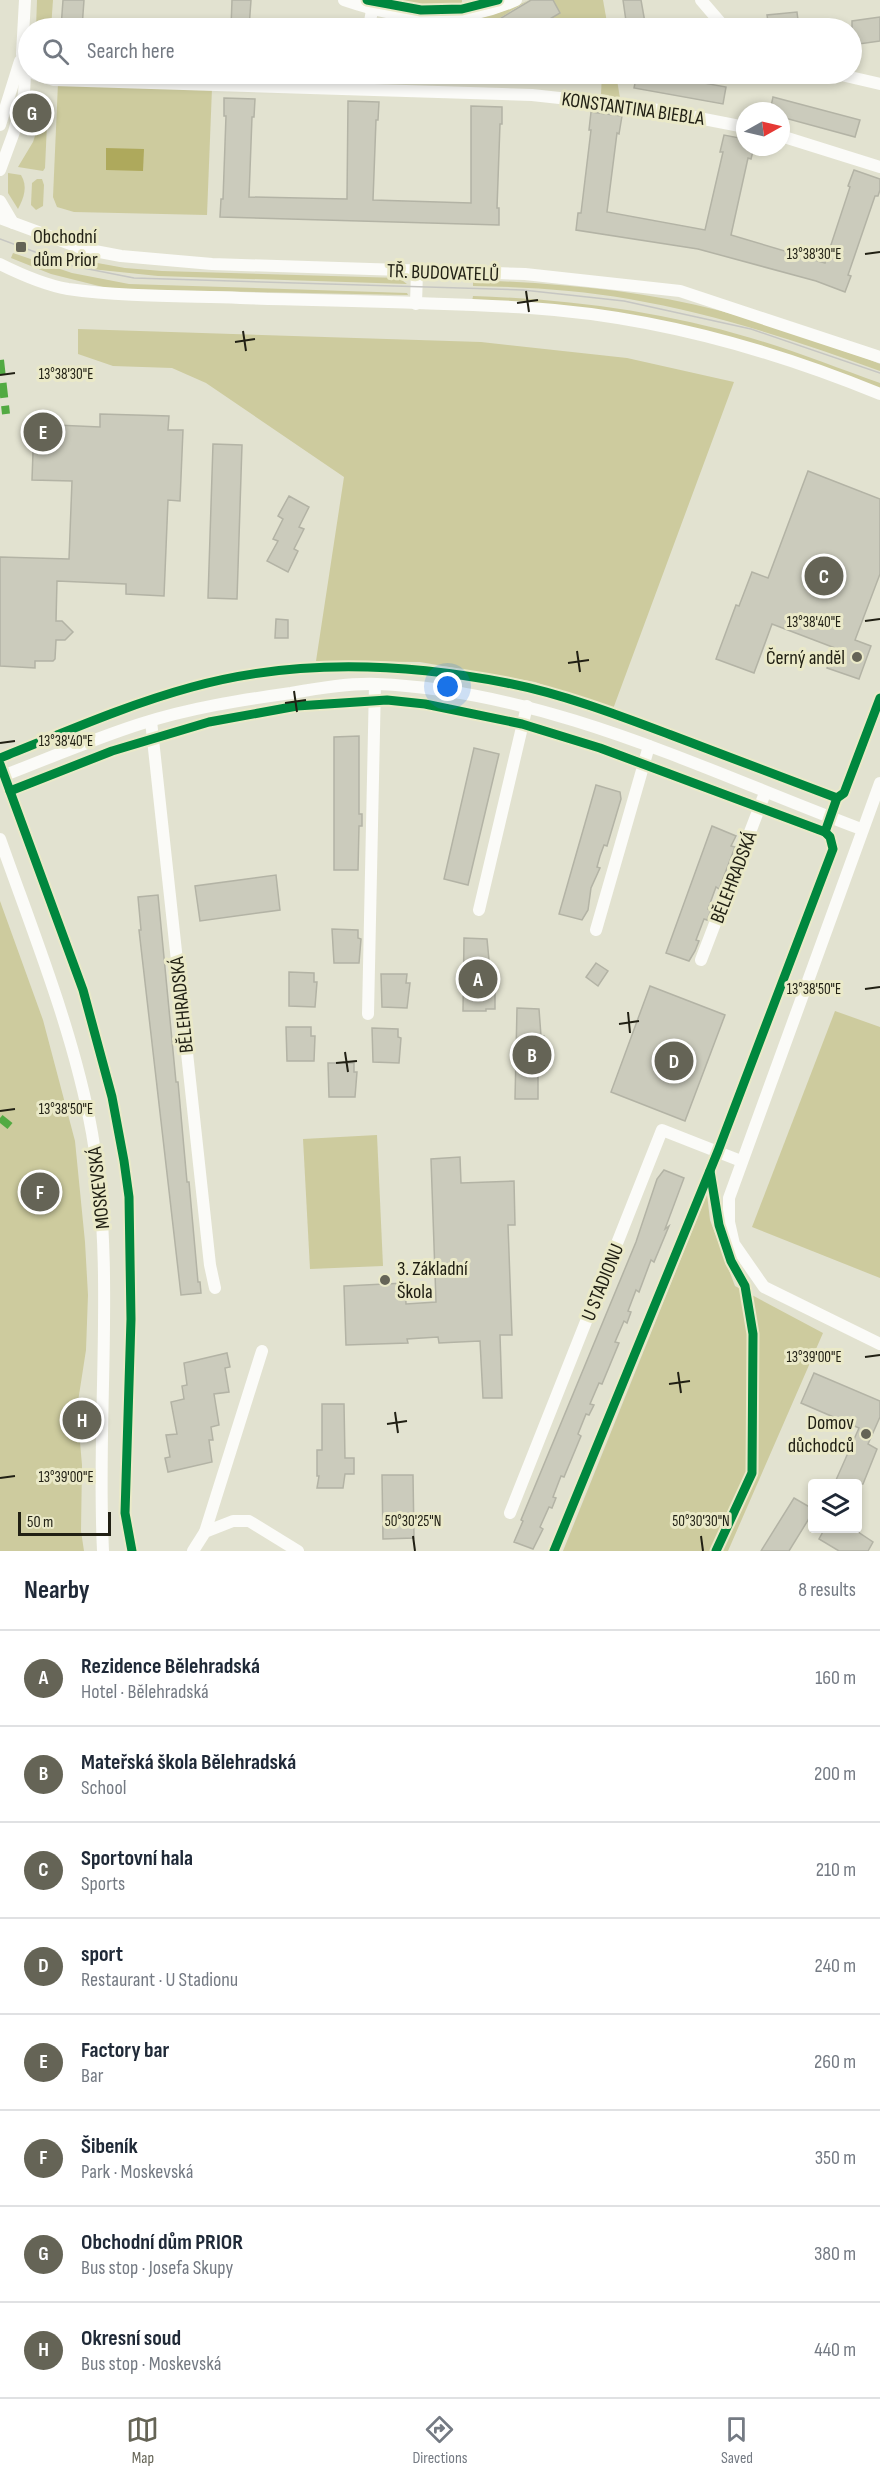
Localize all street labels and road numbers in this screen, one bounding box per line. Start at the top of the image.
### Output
street label: KONSTANTINA BIEBLA [560,87,706,131]
street label: TŘ. BUDOVATELŮ [386,259,499,287]
street label: BĚLEHRADSKÁ [705,828,763,927]
street label: BĚLEHRADSKÁ [165,955,199,1054]
street label: MOSKEVSKÁ [83,1145,115,1230]
street label: U STADIONU [577,1240,629,1325]

